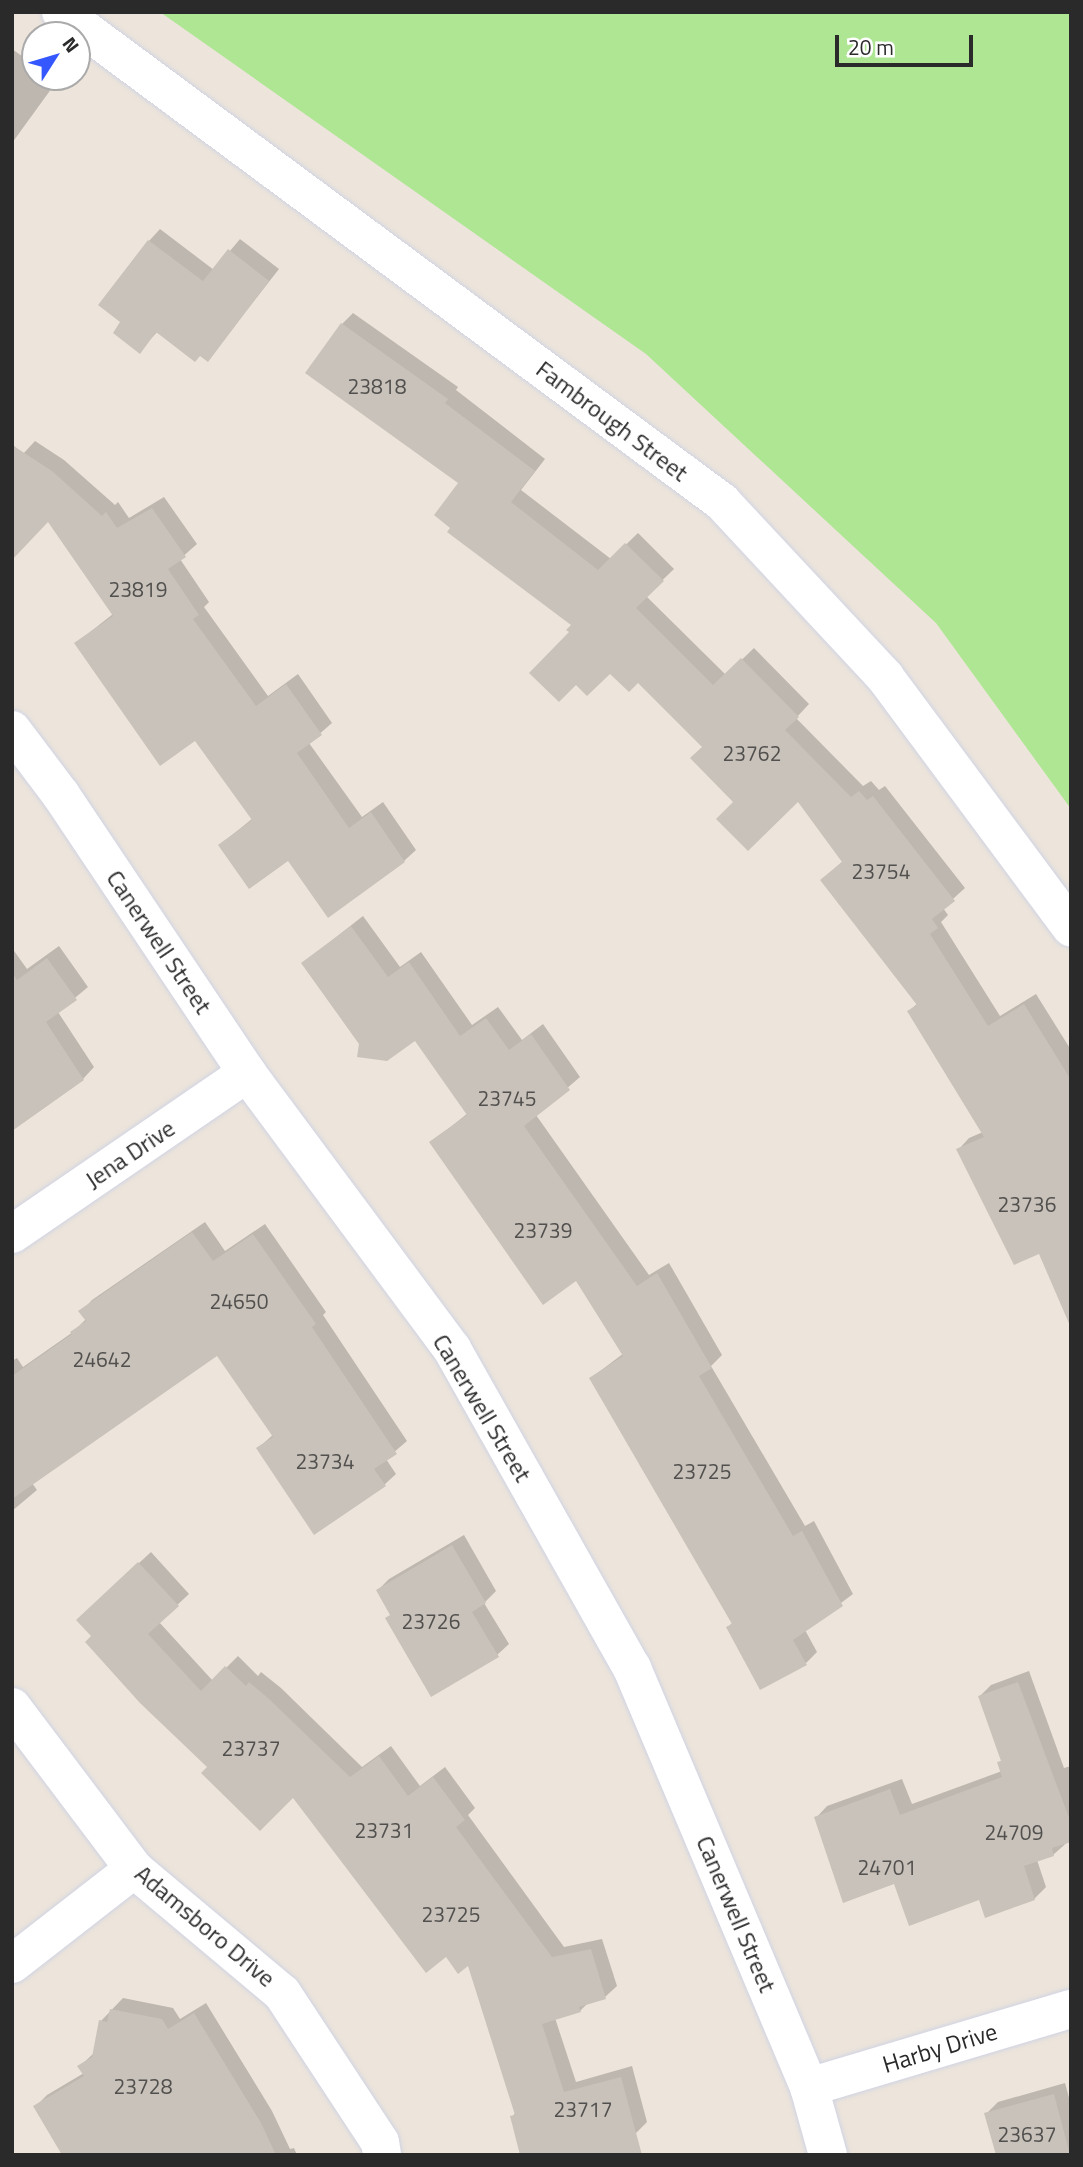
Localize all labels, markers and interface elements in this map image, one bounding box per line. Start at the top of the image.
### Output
north arrow [21,21,91,91]
scale bar [838,21,976,65]
text: N [56,30,87,58]
text: 20 m [848,31,894,63]
street label: Fambrough Street [530,355,694,487]
house number: 23818 [348,373,406,399]
house number: 23819 [109,576,167,602]
house number: 23762 [723,740,781,766]
house number: 23754 [852,858,910,884]
street label: Canerwell Street [100,865,218,1019]
house number: 23745 [478,1085,536,1111]
street label: Jena Drive [80,1114,180,1194]
house number: 23736 [998,1191,1056,1217]
house number: 23739 [514,1217,572,1243]
house number: 24650 [210,1288,268,1314]
street label: Canerwell Street [427,1329,537,1487]
house number: 24642 [73,1346,131,1372]
house number: 23734 [296,1448,354,1474]
house number: 23725 [673,1458,731,1484]
house number: 23726 [402,1608,460,1634]
house number: 23737 [222,1735,280,1761]
house number: 23731 [355,1817,413,1843]
house number: 24709 [985,1819,1043,1845]
street label: Canerwell Street [690,1832,782,1996]
house number: 24701 [858,1854,916,1880]
street label: Adamsboro Drive [129,1859,281,1993]
house number: 23725 [422,1901,480,1927]
street label: Harby Drive [879,2017,1001,2079]
house number: 23728 [114,2073,172,2099]
house number: 23717 [554,2096,612,2122]
house number: 23637 [998,2121,1056,2147]

